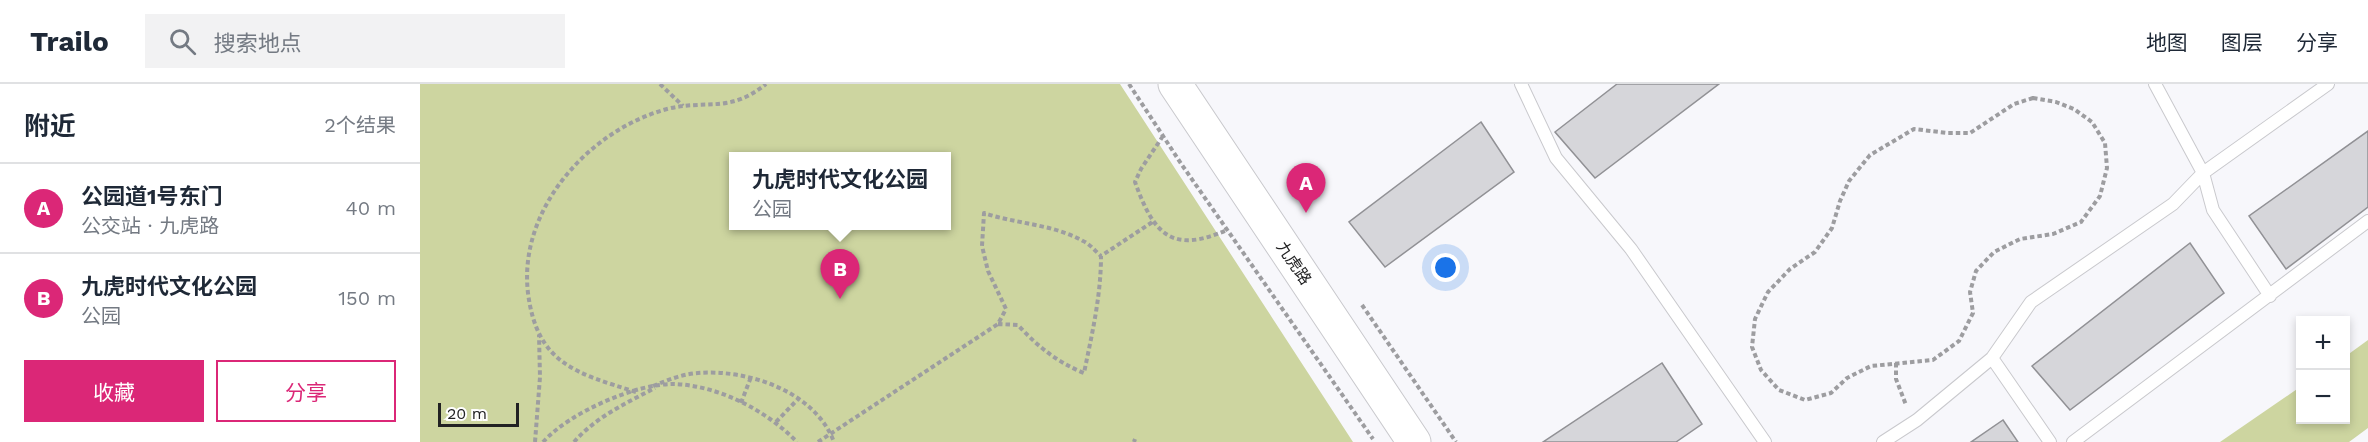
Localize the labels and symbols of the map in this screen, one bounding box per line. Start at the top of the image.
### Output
pin: A [1286,164,1326,213]
street label: 九虎路 [1273,238,1315,288]
pin: B [820,250,860,299]
your location [1431,253,1460,282]
scale bar [438,400,519,428]

